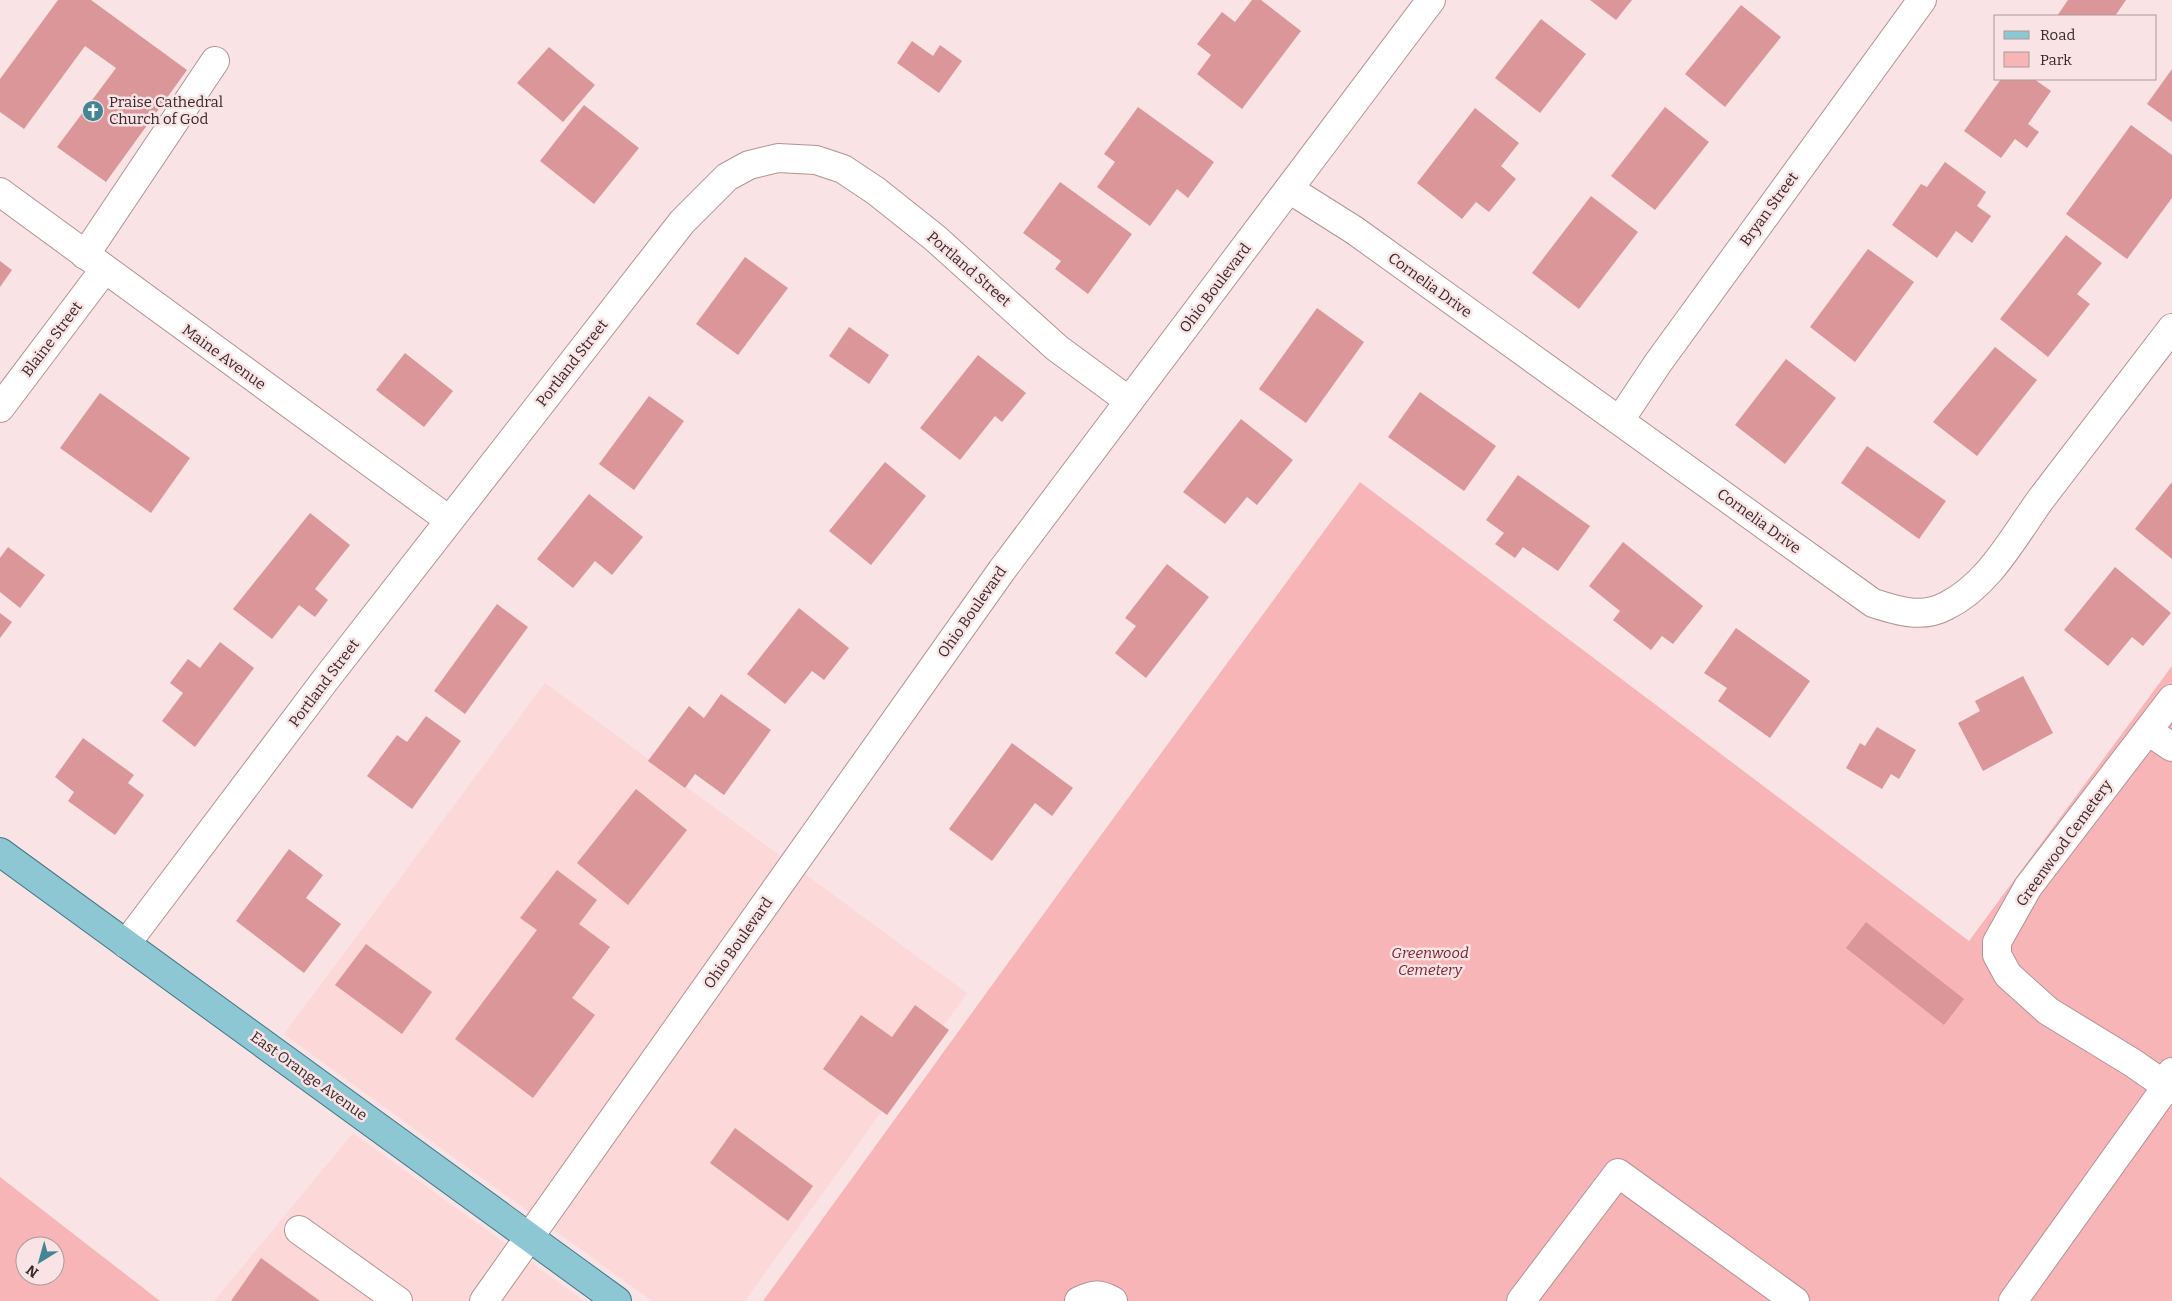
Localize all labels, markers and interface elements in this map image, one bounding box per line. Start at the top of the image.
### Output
legend [1994,15,2157,80]
text: Road [2040,26,2075,44]
text: Park [2040,51,2072,69]
place label: Praise Cathedral Church of God [109,93,223,128]
church icon: Praise Cathedral Church of God [81,99,105,123]
street label: Bryan Street [1736,168,1802,249]
street label: Portland Street [923,228,1015,311]
street label: Ohio Boulevard [1176,240,1254,336]
street label: Cornelia Drive [1385,249,1475,321]
street label: Blaine Street [18,297,86,380]
street label: Portland Street [532,316,612,410]
street label: Maine Avenue [179,321,269,393]
street label: Cornelia Drive [1714,485,1804,557]
street label: Ohio Boulevard [934,563,1010,661]
street label: Portland Street [285,635,363,730]
street label: Greenwood Cemetery [2012,776,2116,910]
street label: Ohio Boulevard [700,894,776,992]
park label: Greenwood Cemetery [1391,944,1469,979]
street label: East Orange Avenue [247,1028,371,1124]
north arrow [15,1236,65,1286]
text: N [23,1261,42,1281]

